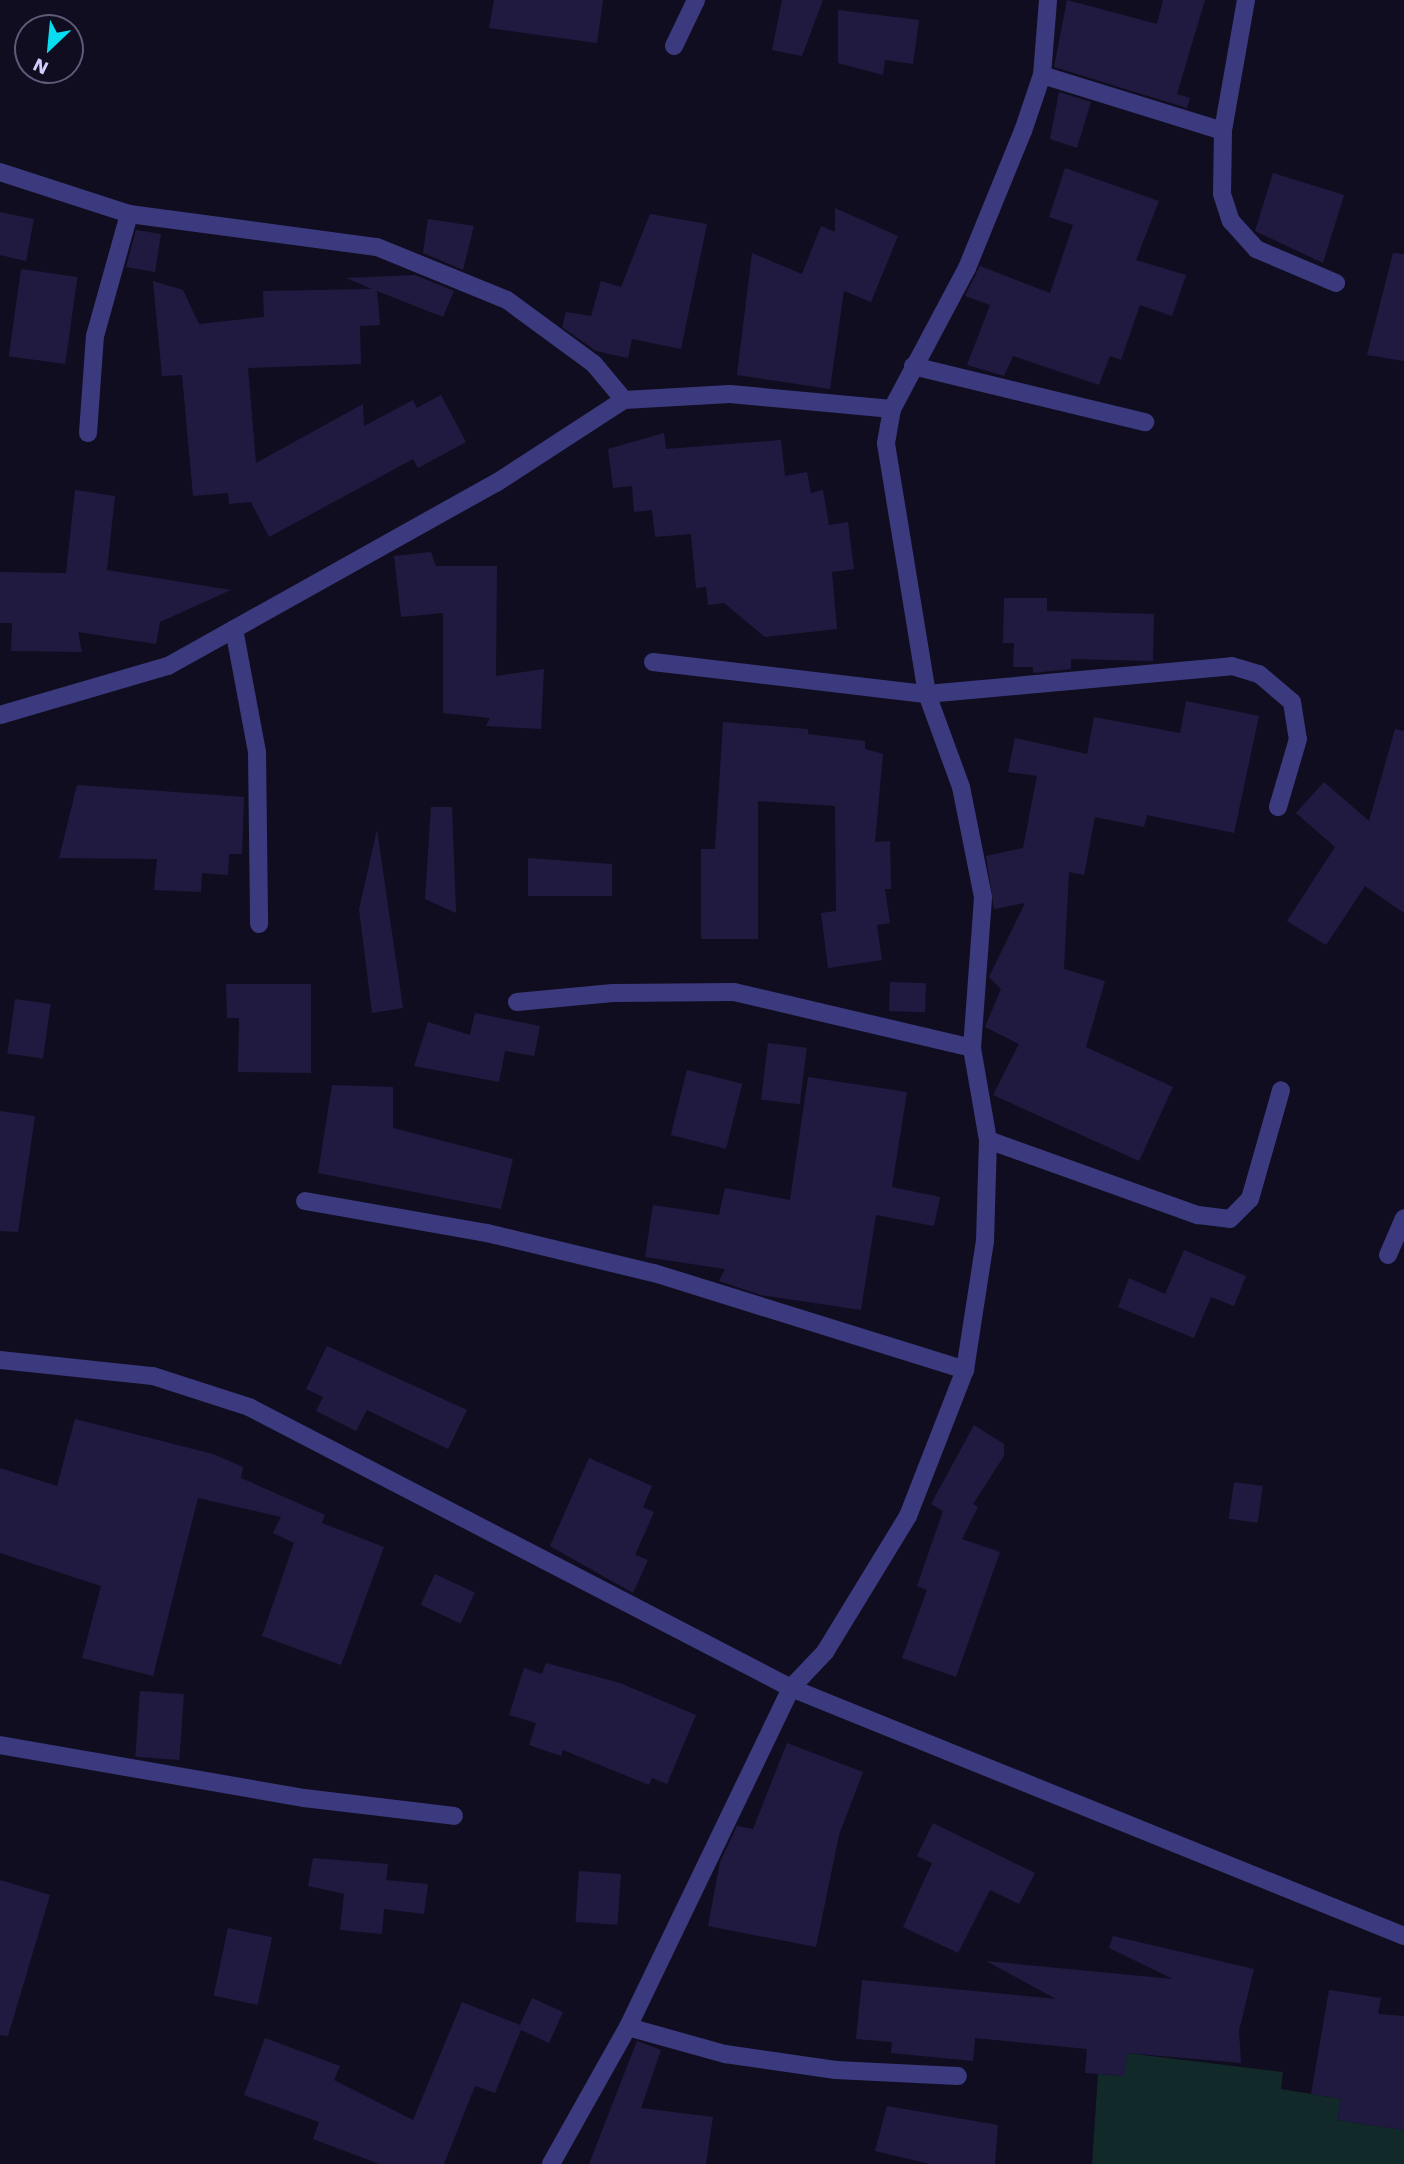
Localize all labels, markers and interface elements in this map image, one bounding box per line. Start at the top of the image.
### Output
north arrow [14,14,84,84]
text: N [29,53,52,80]

